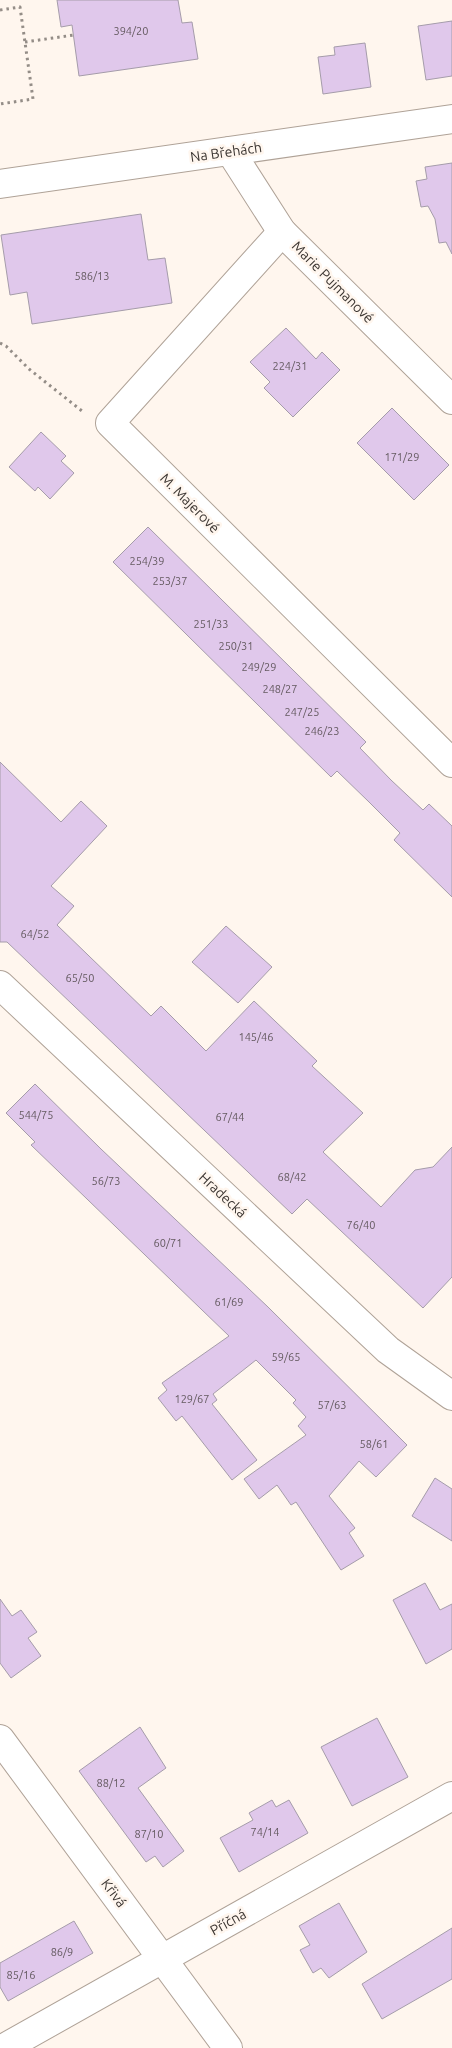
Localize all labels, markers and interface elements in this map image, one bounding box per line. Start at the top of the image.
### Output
house number: 394/20 [113,25,149,37]
street label: Na Břehách [189,139,263,165]
street label: Marie Pujmanové [289,238,377,326]
house number: 586/13 [74,270,110,282]
house number: 224/31 [272,360,308,372]
house number: 171/29 [384,451,420,463]
street label: M. Majerové [157,470,223,536]
house number: 254/39 [129,555,165,567]
house number: 253/37 [152,575,188,587]
house number: 251/33 [193,618,229,630]
house number: 250/31 [218,640,254,652]
house number: 249/29 [241,661,277,673]
house number: 248/27 [262,683,298,695]
house number: 247/25 [284,706,320,718]
house number: 246/23 [304,725,340,737]
house number: 64/52 [21,928,49,940]
house number: 65/50 [66,972,94,984]
house number: 145/46 [238,1031,274,1043]
house number: 544/75 [18,1109,54,1121]
house number: 67/44 [216,1111,244,1123]
street label: Hradecká [196,1169,250,1221]
house number: 68/42 [278,1171,306,1183]
house number: 56/73 [92,1175,120,1187]
house number: 76/40 [347,1219,375,1231]
house number: 60/71 [154,1237,182,1249]
house number: 61/69 [215,1296,243,1308]
house number: 59/65 [272,1351,300,1363]
house number: 129/67 [174,1393,210,1405]
house number: 57/63 [318,1399,346,1411]
house number: 58/61 [360,1438,388,1450]
house number: 88/12 [97,1777,125,1789]
house number: 74/14 [251,1826,279,1838]
house number: 87/10 [135,1828,163,1840]
street label: Křivá [98,1876,130,1910]
street label: Příčná [207,1906,249,1938]
house number: 86/9 [51,1946,73,1958]
house number: 85/16 [7,1969,35,1981]

